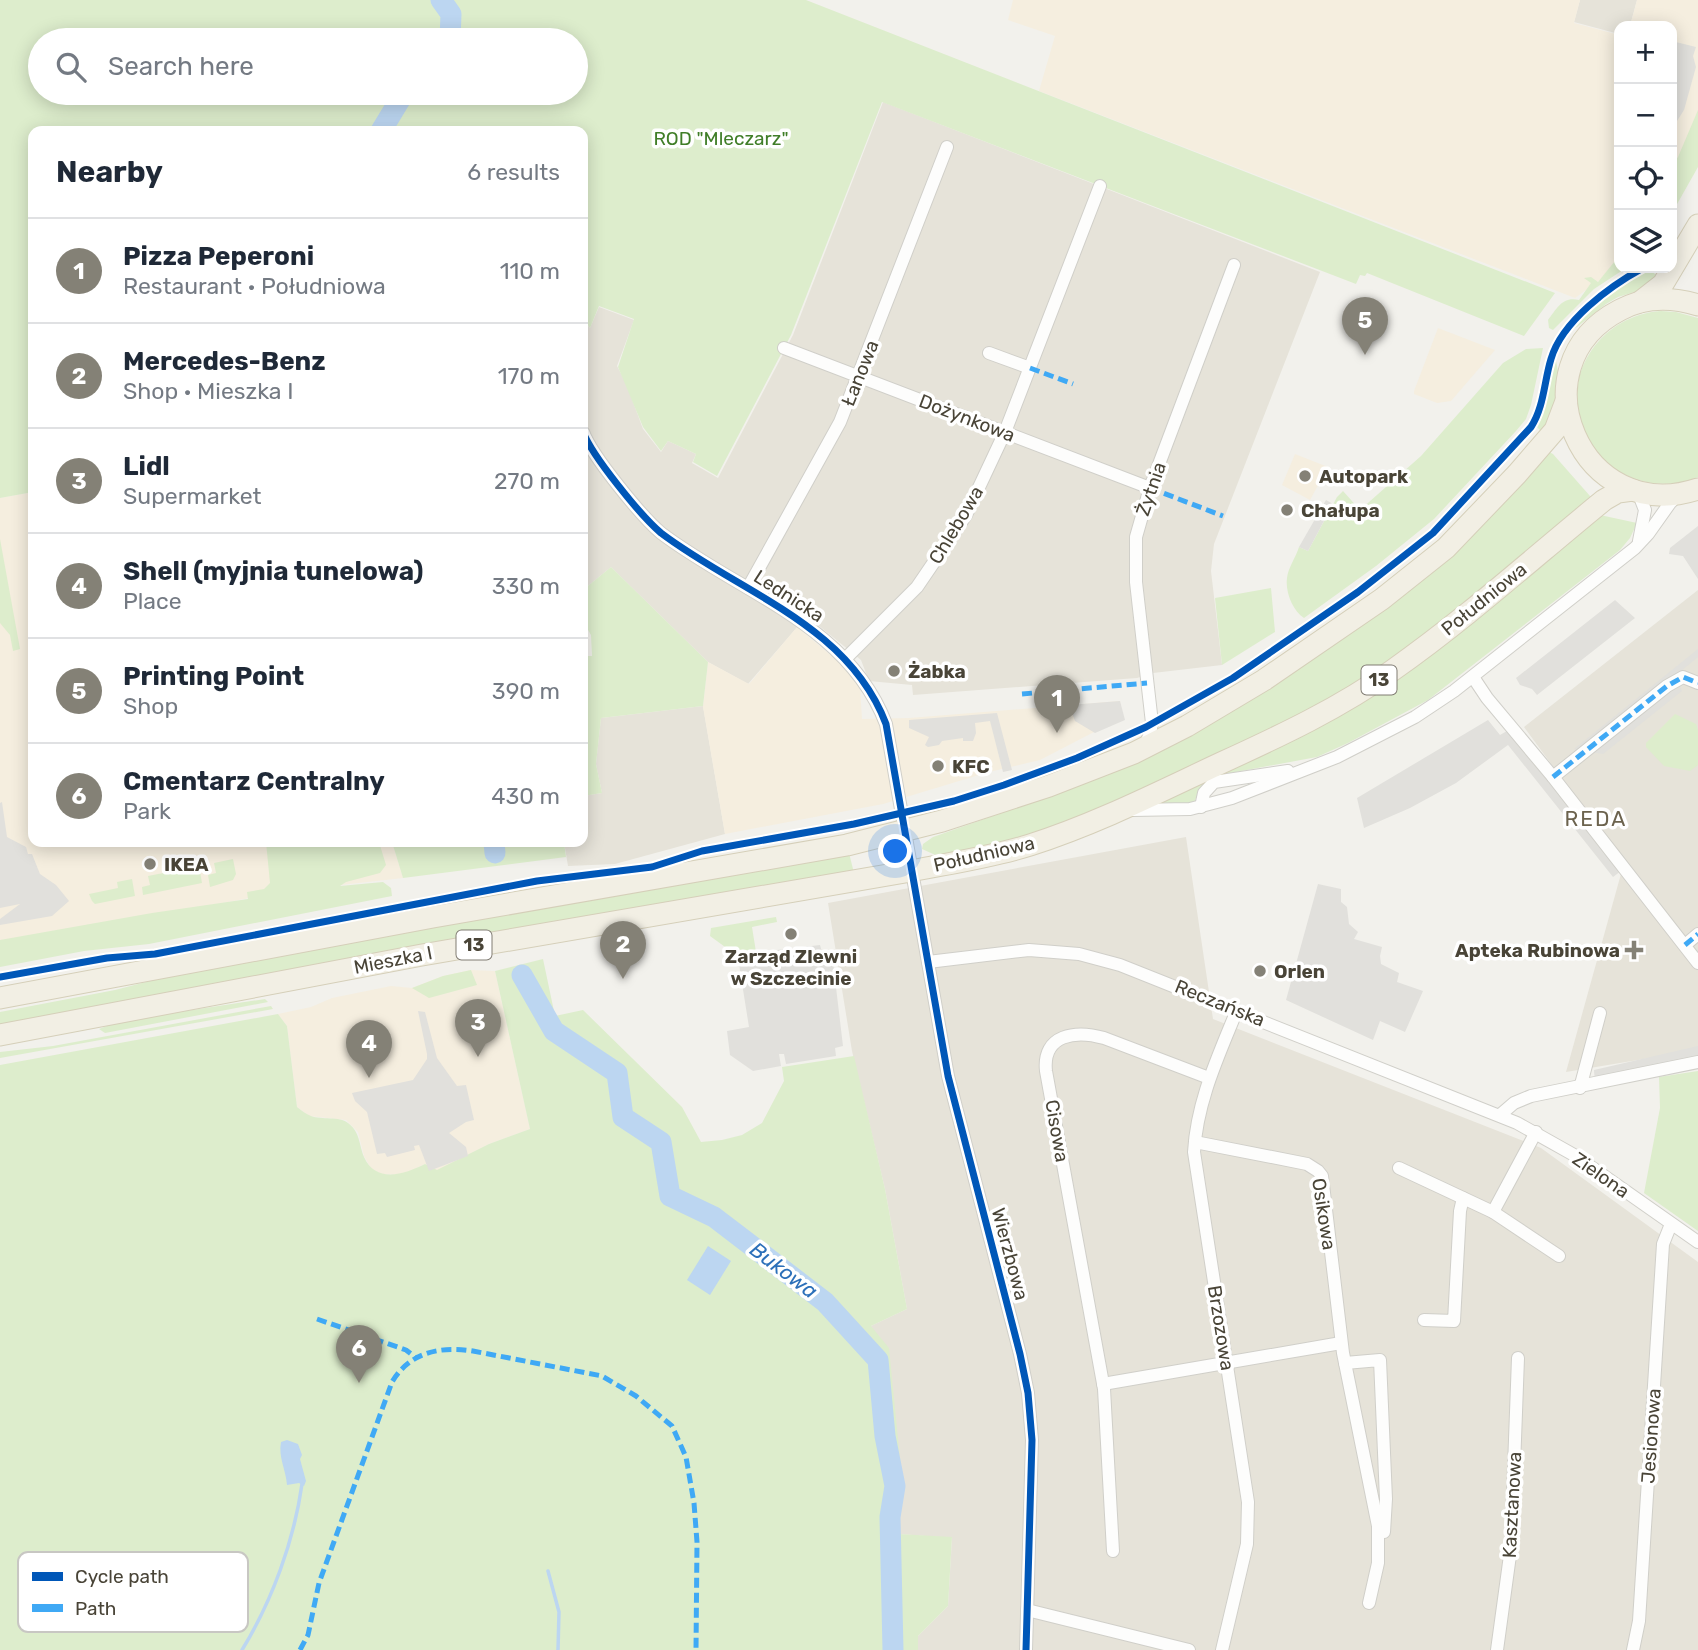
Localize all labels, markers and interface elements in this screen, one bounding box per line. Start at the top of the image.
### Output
map controls [1614,21,1677,273]
button: + [1614,21,1677,84]
search box [28,28,588,105]
icon: search [52,48,90,86]
text: Search here [108,51,254,82]
button: − [1614,84,1677,147]
park label: ROD "Mleczarz" [653,127,789,150]
button: locate [1614,147,1677,210]
text: Nearby [56,154,163,190]
text: 6 results [467,158,560,186]
button: layers [1614,210,1677,273]
text: Pizza Peperoni [123,241,314,272]
text: 1 [73,257,85,285]
text: 110 m [500,257,560,285]
text: Restaurant · Południowa [123,272,386,300]
pin: 5 [1342,297,1388,355]
street label: Łanowa [836,337,884,409]
text: Mercedes-Benz [123,346,326,377]
text: 2 [72,362,86,390]
text: 170 m [498,362,560,390]
text: Shop · Mieszka I [123,377,293,405]
street label: Dożynkowa [916,389,1018,447]
text: Lidl [123,451,170,482]
street label: Żytnia [1131,459,1171,519]
place label: Autopark [1319,465,1408,488]
text: 3 [71,467,87,495]
text: 270 m [494,467,560,495]
marker: Autopark [1297,468,1313,484]
text: Supermarket [123,482,261,510]
street label: Chlebowa [924,482,988,568]
place label: Chałupa [1301,499,1380,522]
marker: Chałupa [1279,502,1295,518]
text: Shell (myjnia tunelowa) [123,556,424,587]
street label: Południowa [1437,558,1531,640]
street label: Lednicka [750,565,828,627]
text: 4 [71,572,87,600]
text: 330 m [492,572,560,600]
text: Place [123,587,182,615]
place label: Żabka [908,660,966,683]
text: Printing Point [123,661,304,692]
marker: Żabka [886,663,902,679]
road number: 13 [1362,666,1396,694]
pin: 1 [1034,675,1080,733]
text: 5 [72,677,86,705]
text: 390 m [492,677,560,705]
text: Shop [123,692,178,720]
place label: KFC [952,755,990,778]
marker: KFC [930,758,946,774]
text: Cmentarz Centralny [123,766,385,797]
text: 6 [72,782,86,810]
text: 430 m [491,782,560,810]
text: Park [123,797,171,825]
district label: REDA [1565,806,1627,831]
street label: Południowa [931,831,1037,877]
your location [878,834,912,868]
place label: IKEA [164,853,209,876]
marker: IKEA [142,856,158,872]
pin: 2 [600,921,646,979]
marker: Zarząd Zlewni w Szczecinie [783,926,799,942]
road number: 13 [456,930,491,960]
place label: Apteka Rubinowa [1455,939,1620,962]
street label: Mieszka I [352,941,434,979]
marker: Apteka Rubinowa [1626,942,1642,958]
place label: Zarząd Zlewni w Szczecinie [725,945,857,990]
place label: Orlen [1274,960,1325,983]
marker: Orlen [1252,963,1268,979]
street label: Reczańska [1172,975,1268,1031]
pin: 3 [455,999,501,1057]
pin: 4 [346,1020,392,1078]
street label: Cisowa [1040,1098,1074,1164]
street label: Zielona [1568,1147,1634,1203]
street label: Osikowa [1307,1176,1341,1252]
street label: Wierzbowa [987,1205,1033,1303]
water label: Bukowa [745,1237,823,1303]
street label: Brzozowa [1203,1284,1239,1372]
pin: 6 [336,1325,382,1383]
street label: Jesionowa [1636,1388,1666,1484]
street label: Kasztanowa [1498,1451,1526,1559]
legend [18,1552,248,1632]
text: Cycle path [75,1565,169,1588]
text: Path [75,1597,116,1620]

